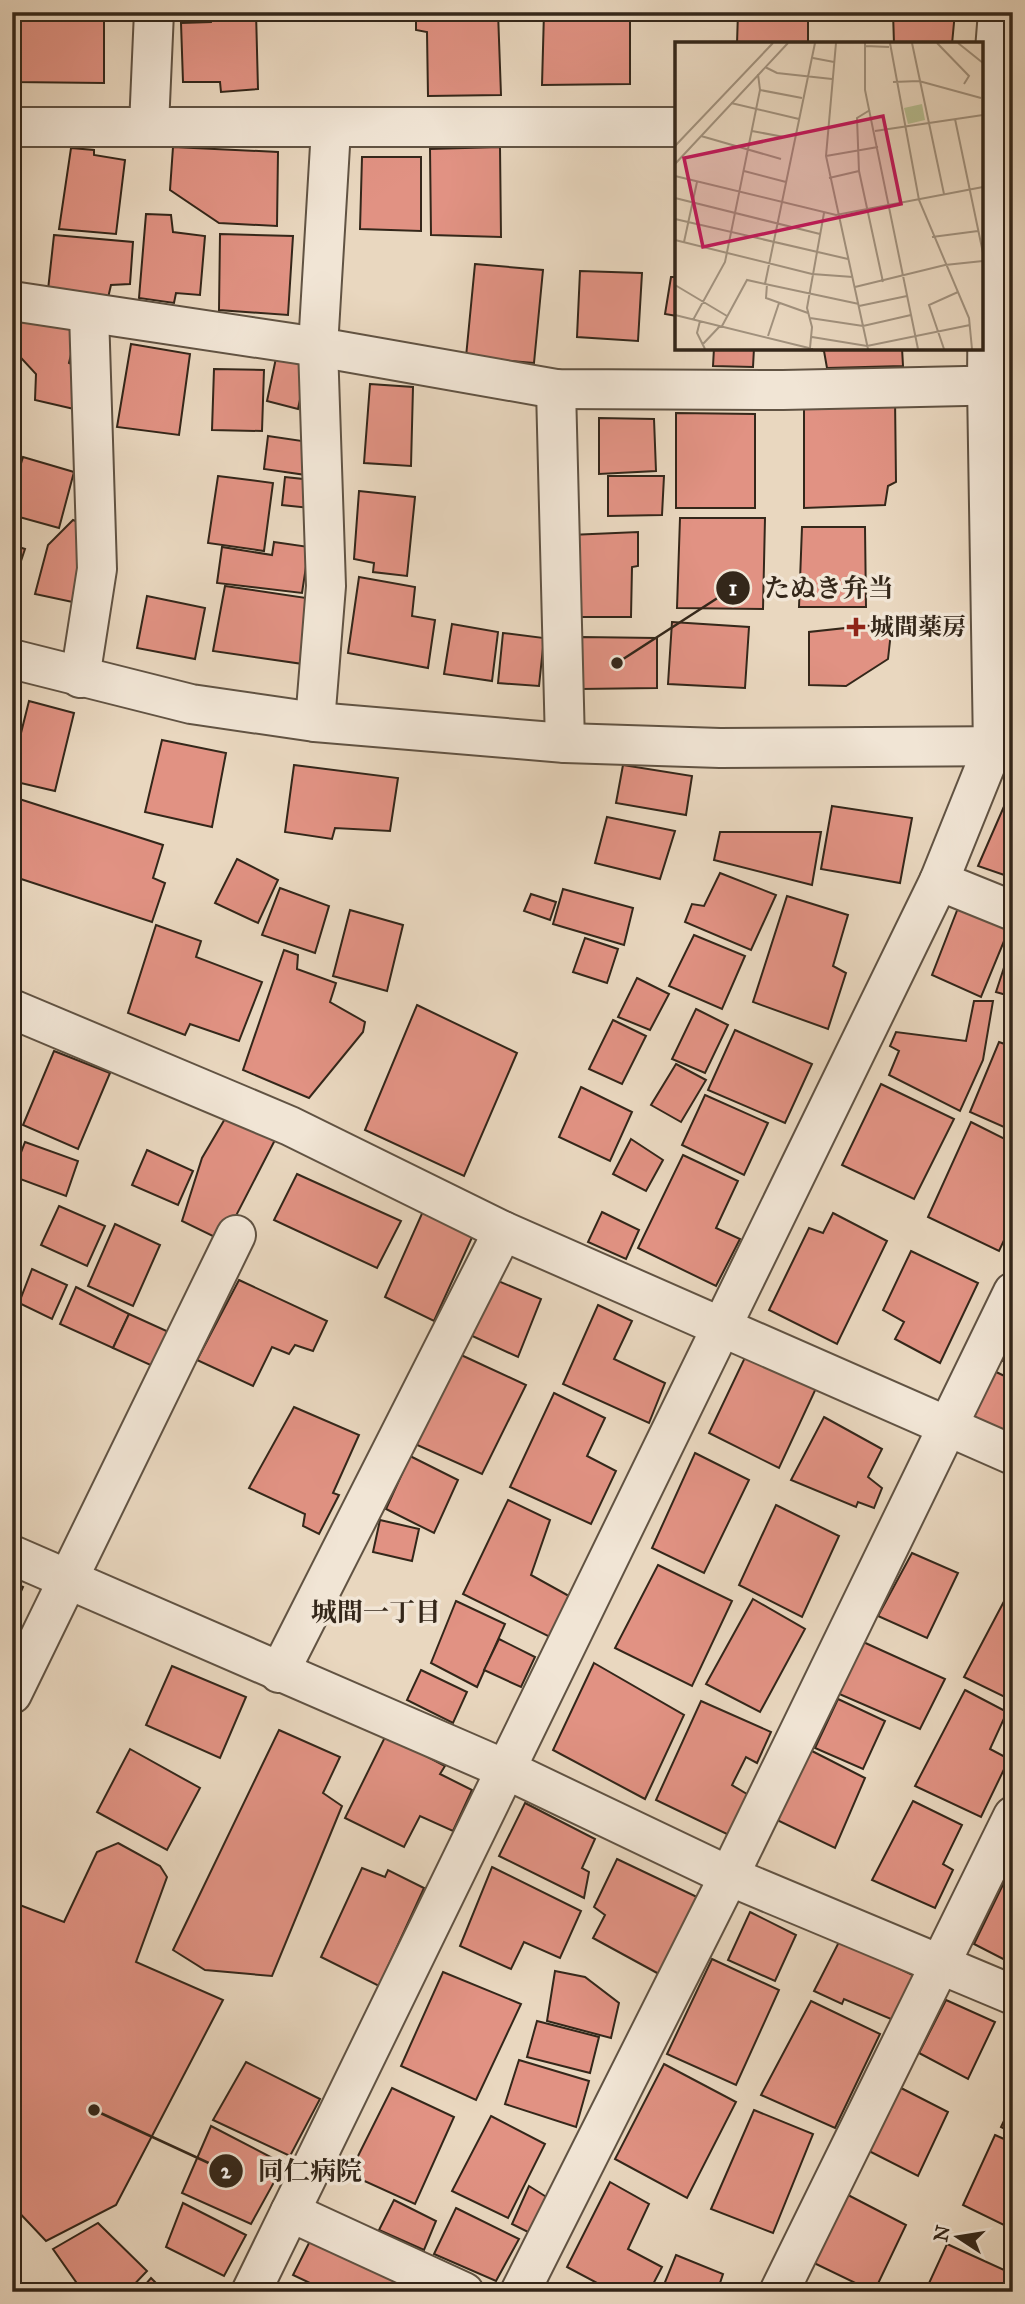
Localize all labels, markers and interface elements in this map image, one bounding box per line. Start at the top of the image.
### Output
inset map [675,42,983,350]
callout: たぬき弁当 [715,565,908,612]
text: たぬき弁当 [764,572,894,604]
text: 1 [729,575,737,601]
place label: 城間薬房 [870,612,966,642]
marker: 城間薬房 [848,619,864,635]
district label: 城間一丁目 [311,1596,441,1628]
callout: 同仁病院 [209,2147,376,2194]
text: 同仁病院 [258,2155,362,2187]
text: 2 [221,2158,232,2184]
north arrow [923,2202,993,2272]
text: N [929,2223,955,2244]

